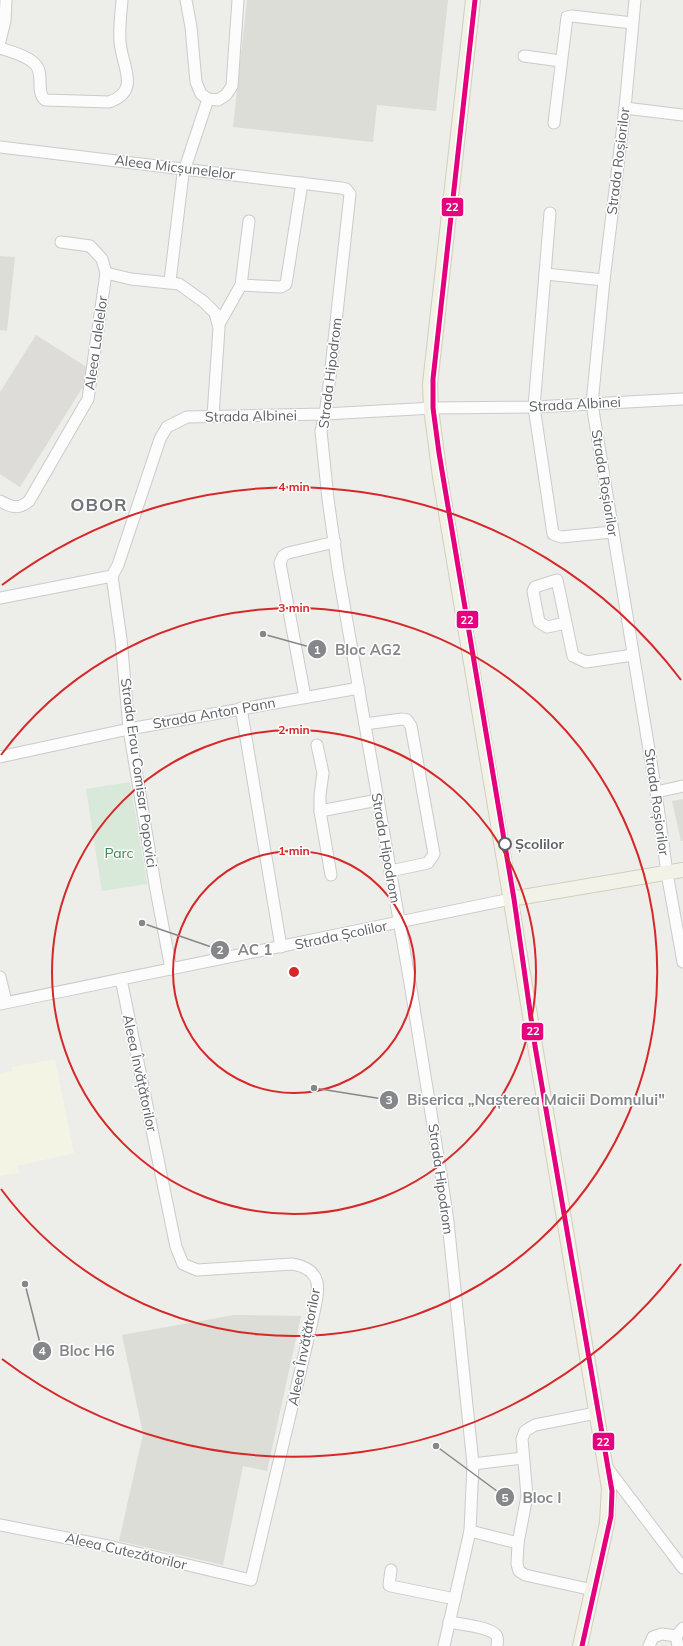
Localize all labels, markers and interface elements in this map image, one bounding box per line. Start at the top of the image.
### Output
street label: Strada Roșiorilor [602,105,634,216]
street label: Aleea Micșunelelor [114,151,237,183]
line badge: 22 [441,197,464,217]
text: 22 [445,200,459,214]
street label: Aleea Lalelelor [80,294,112,391]
street label: Strada Hipodrom [314,317,346,429]
street label: Strada Albinei [529,393,621,415]
street label: Strada Albinei [205,406,297,426]
street label: Strada Roșiorilor [588,428,622,539]
text: 4 min [278,479,310,494]
district label: OBOR [70,493,128,516]
text: 3 min [278,600,310,615]
line badge: 22 [456,610,479,629]
text: 22 [460,613,474,627]
callout: Bloc AG2 [307,636,409,663]
text: Bloc AG2 [335,640,401,659]
text: 1 [313,642,321,657]
street label: Strada Erou Comisar Popovici [117,677,161,869]
street label: Strada Anton Pann [151,693,277,733]
text: 2 min [278,722,310,737]
street label: Strada Roșiorilor [641,747,674,858]
street label: Strada Hipodrom [367,791,405,905]
place label: Școlilor [515,835,564,853]
marker: Școlilor [498,837,512,851]
text: 1 min [278,843,310,858]
park label: Parc [104,844,134,862]
street label: Strada Școlilor [293,916,390,954]
callout: AC 1 [210,936,280,963]
text: AC 1 [238,940,272,959]
text: 2 [216,942,224,957]
centre of rings [287,965,301,979]
street label: Aleea Învățătorilor [119,1013,161,1134]
line badge: 22 [521,1022,544,1041]
text: 22 [526,1024,540,1038]
callout: Biserica „Nașterea Maicii Domnului" [379,1086,673,1113]
text: Biserica „Nașterea Maicii Domnului" [407,1090,665,1110]
text: 3 [385,1092,393,1107]
street label: Strada Hipodrom [424,1122,458,1236]
street label: Aleea Învățătorilor [284,1286,324,1407]
callout: Bloc H6 [32,1337,123,1364]
text: Bloc H6 [59,1341,115,1360]
text: 4 [38,1343,46,1358]
line badge: 22 [592,1432,615,1451]
text: 22 [596,1435,610,1449]
callout: Bloc I [495,1484,570,1511]
text: Bloc I [522,1488,562,1507]
text: 5 [501,1490,509,1505]
street label: Aleea Cutezătorilor [63,1528,189,1574]

